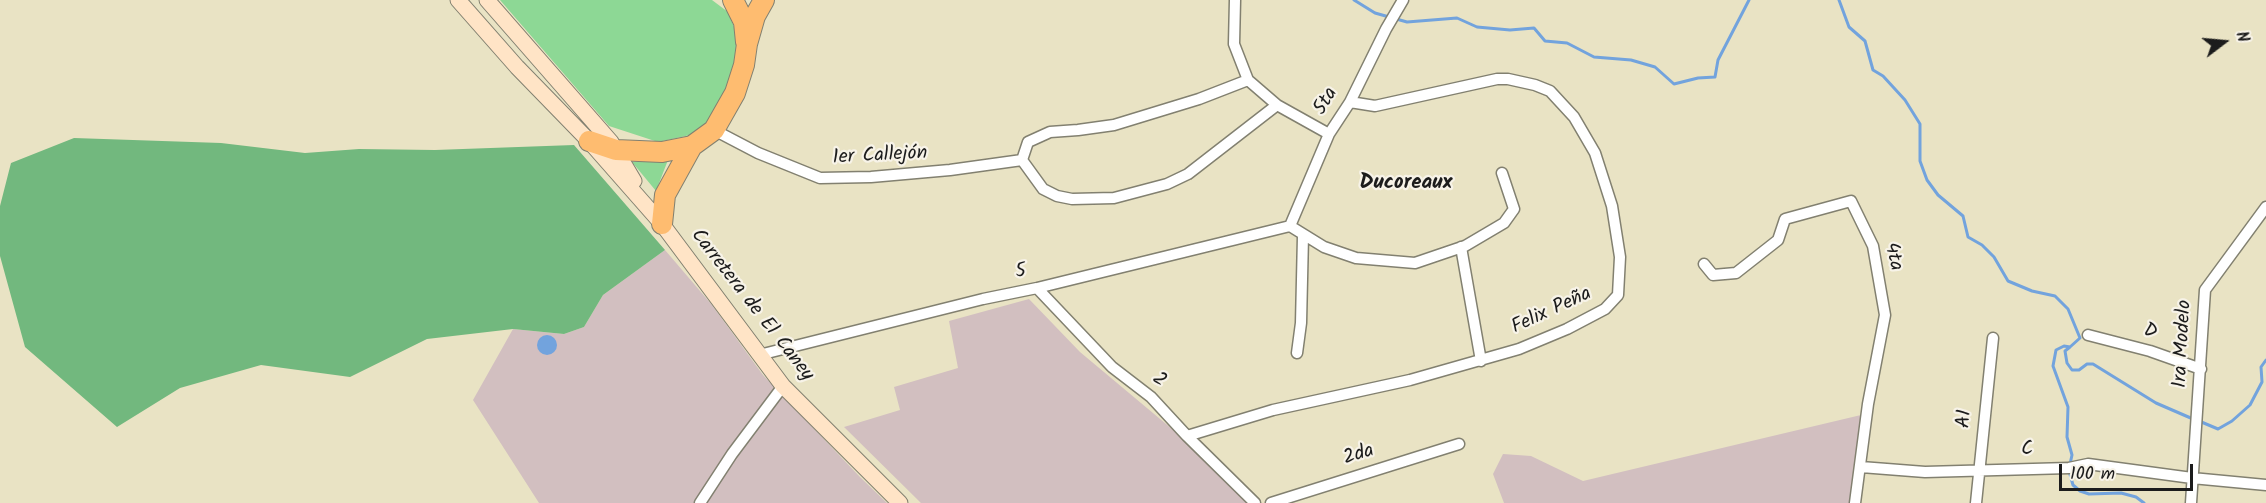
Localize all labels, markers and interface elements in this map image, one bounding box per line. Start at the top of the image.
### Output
north arrow [2194,12,2254,72]
text: N [2228,29,2255,45]
street label: 5ta [1310,84,1344,120]
street label: 1er Callejón [832,143,928,171]
district label: Ducoreaux [1360,171,1452,197]
street label: Carretera de El Caney [684,225,818,387]
street label: 4ta [1877,241,1907,273]
street label: 5 [1013,260,1029,286]
street label: Felix Peña [1508,283,1596,341]
street label: 1ra Modelo [2170,299,2198,389]
street label: D [2140,320,2160,346]
street label: 2 [1146,368,1170,394]
street label: A1 [1953,409,1979,429]
street label: C [2021,439,2033,463]
street label: 2da [1341,440,1377,472]
scale bar [2062,452,2196,490]
text: 100 m [2070,460,2115,489]

